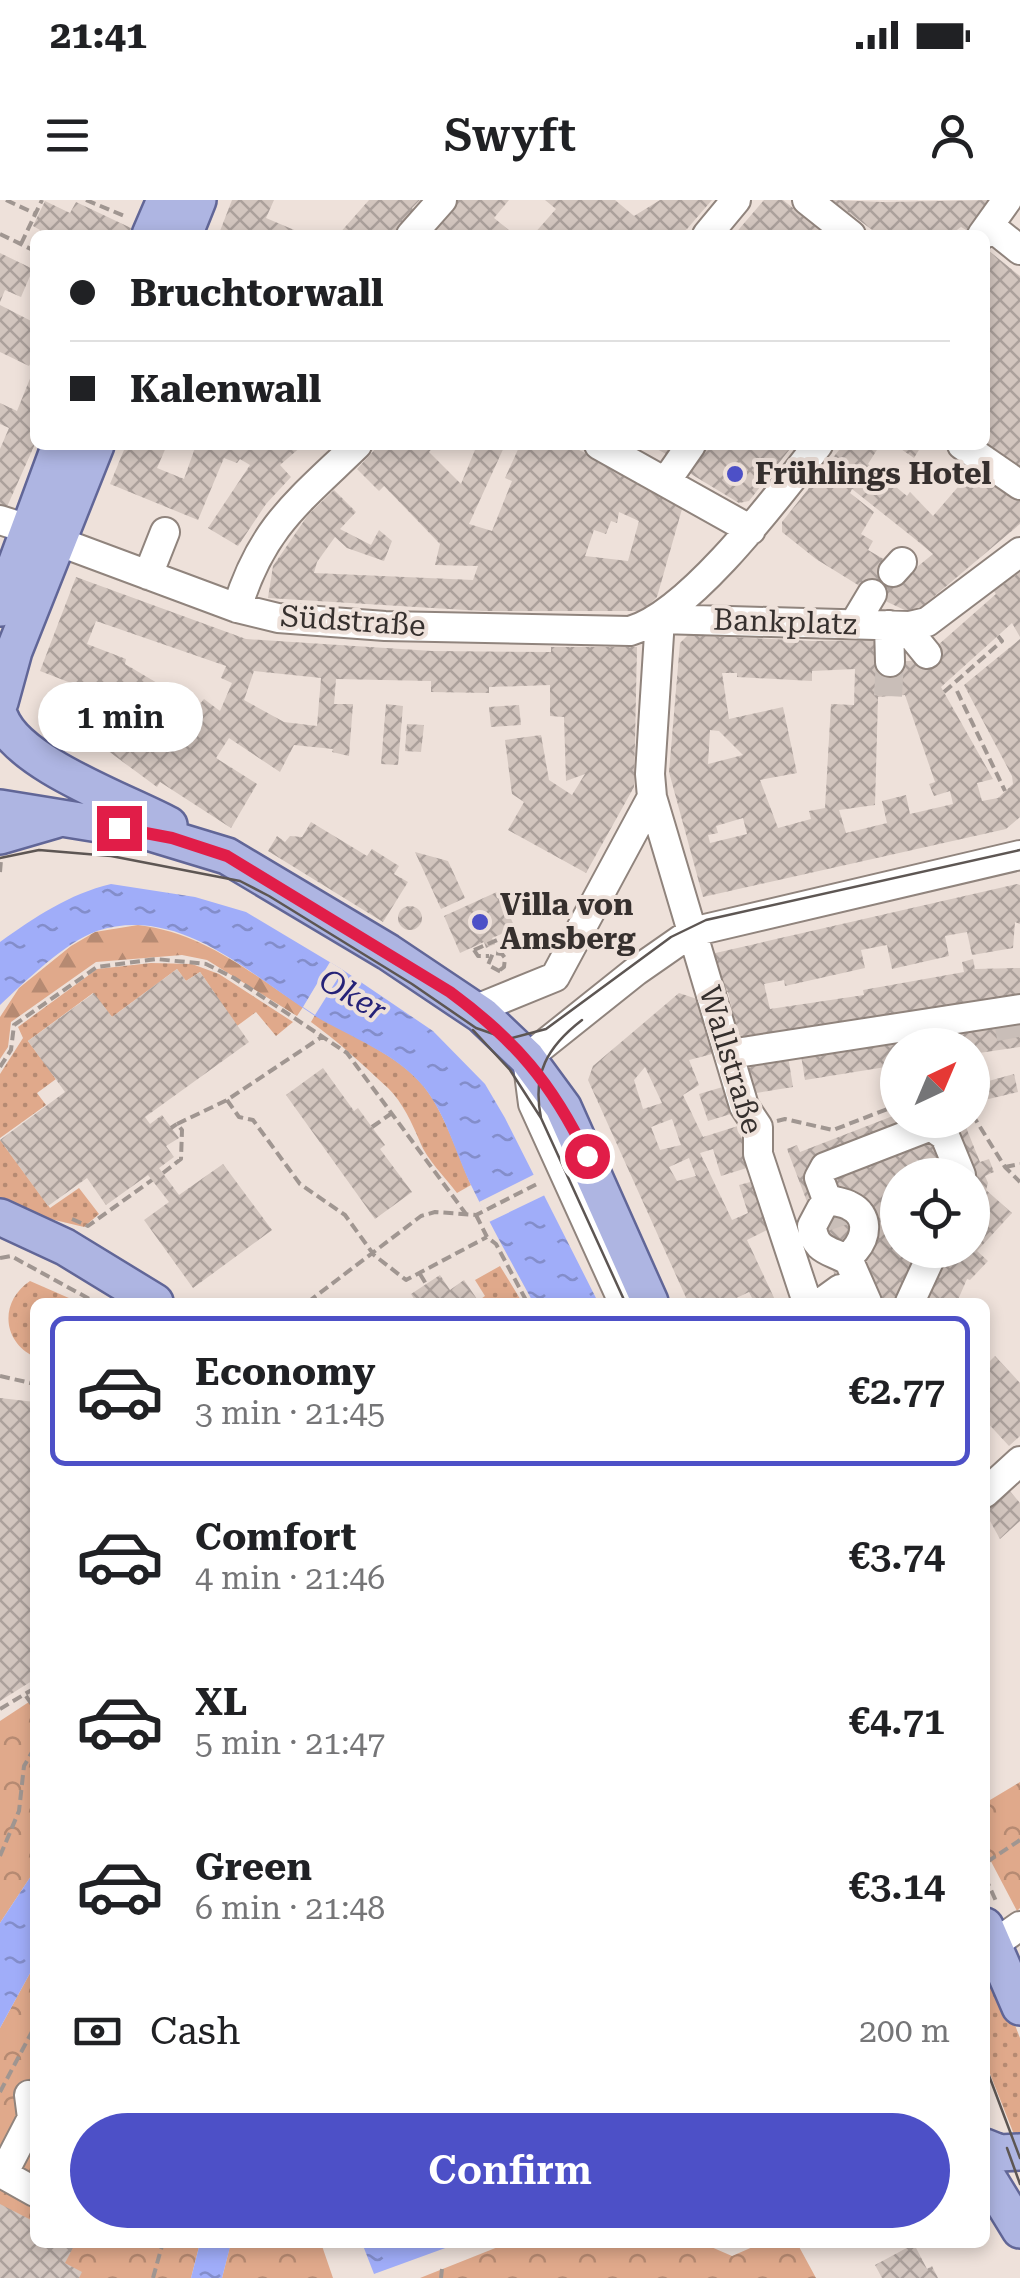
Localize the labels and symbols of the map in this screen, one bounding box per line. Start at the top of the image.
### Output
place label: Frühlings Hotel [755,456,992,491]
marker: Frühlings Hotel [724,463,746,485]
street label: Südstraße [279,598,427,643]
street label: Bankplatz [712,601,858,642]
callout: 1 min [36,683,202,753]
route end [97,806,142,851]
place label: Villa von Amsberg [500,887,636,956]
marker: Villa von Amsberg [469,911,491,933]
water label: Oker [312,961,394,1029]
street label: Wallstraße [692,982,771,1138]
north arrow [880,1028,990,1138]
route start [565,1134,610,1179]

